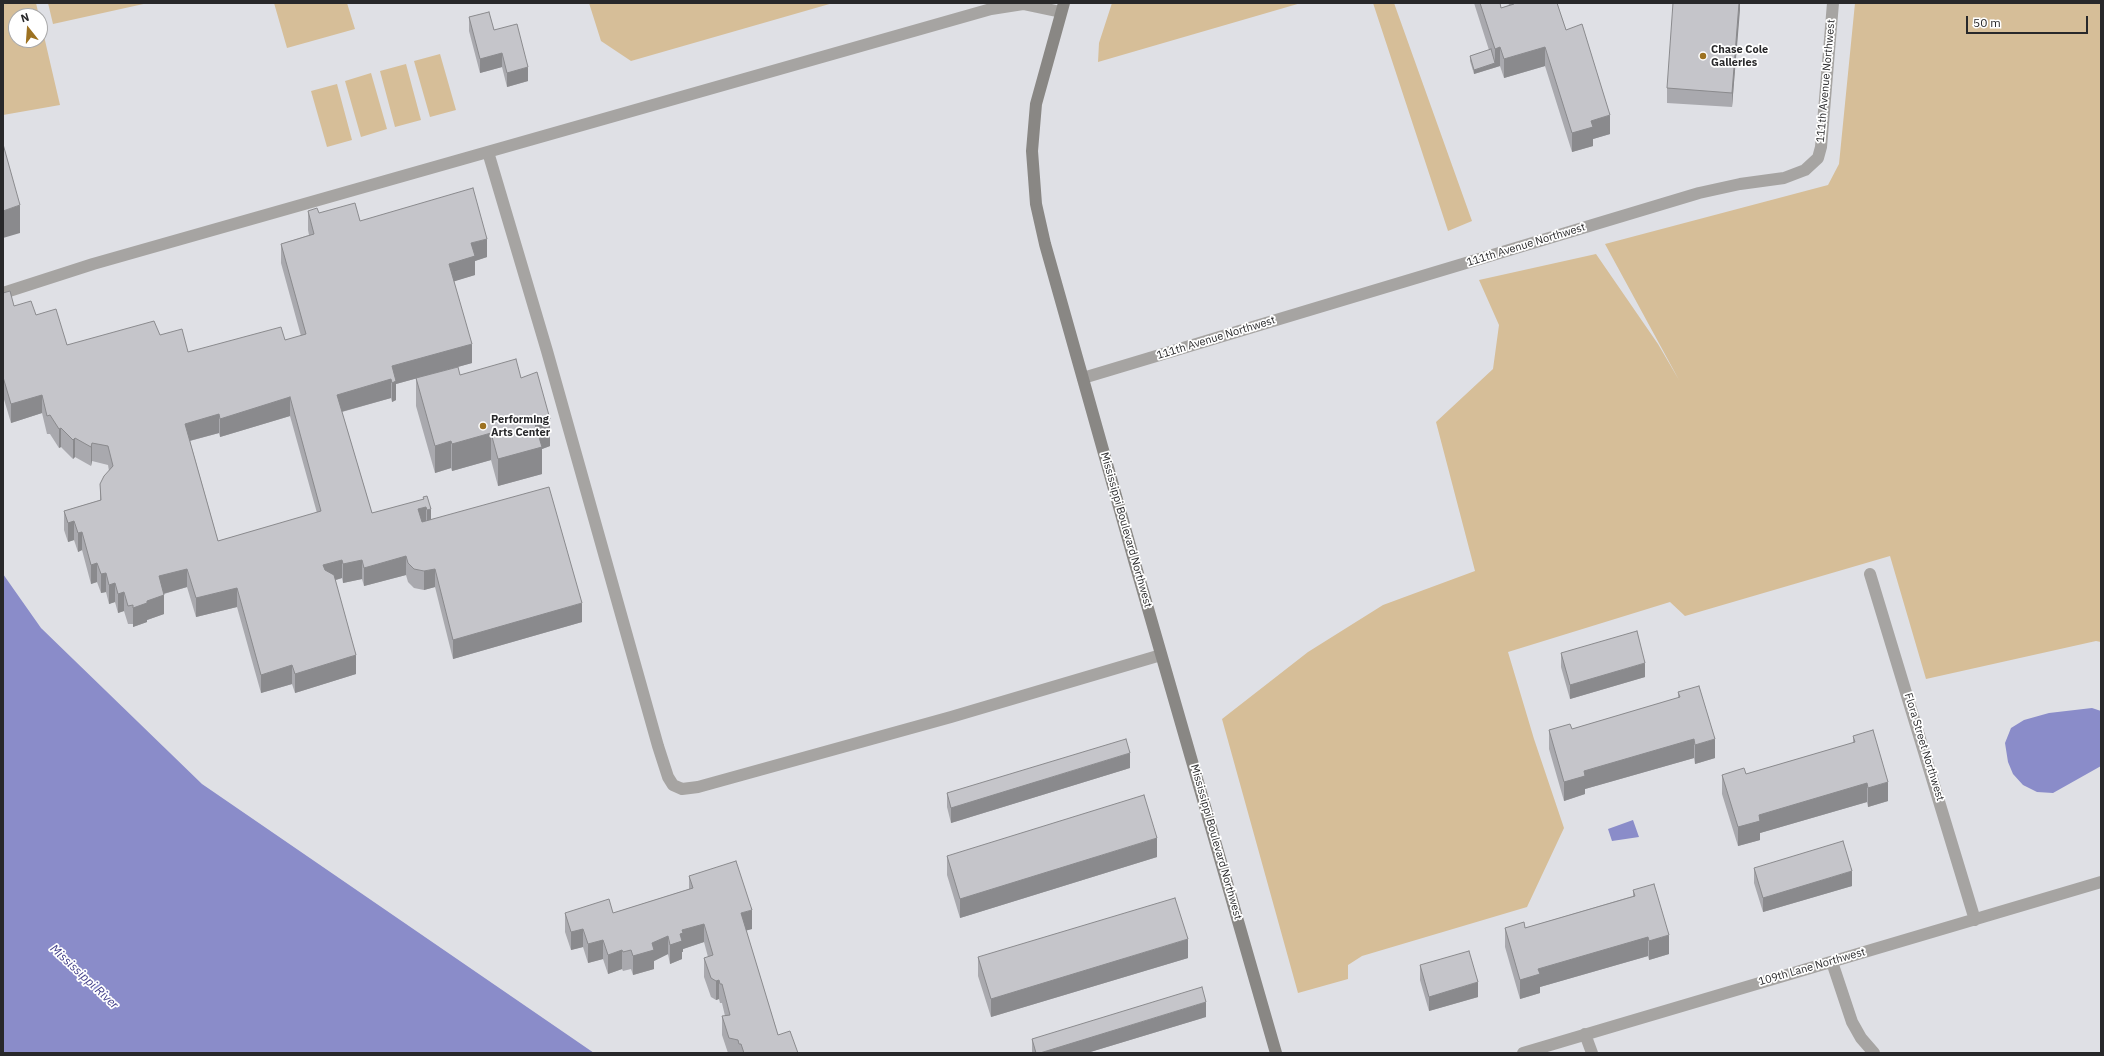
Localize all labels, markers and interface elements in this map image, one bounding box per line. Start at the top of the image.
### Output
north arrow [8,8,48,48]
scale bar [1968,8,2090,34]
text: N [19,10,31,25]
text: 50 m [1973,15,2001,30]
street label: 111th Avenue Northwest [1814,19,1838,143]
place label: Chase Cole Galleries [1711,43,1768,69]
marker: Chase Cole Galleries [1698,51,1708,61]
street label: 111th Avenue Northwest [1465,221,1587,269]
street label: 111th Avenue Northwest [1155,314,1277,362]
place label: Performing Arts Center [491,413,550,439]
marker: Performing Arts Center [478,421,488,431]
street label: Mississippi Boulevard Northwest [1097,451,1155,609]
street label: Flora Street Northwest [1901,691,1947,803]
street label: Mississippi Boulevard Northwest [1187,763,1245,921]
water label: Mississippi River [47,942,121,1012]
street label: 109th Lane Northwest [1757,945,1867,989]

